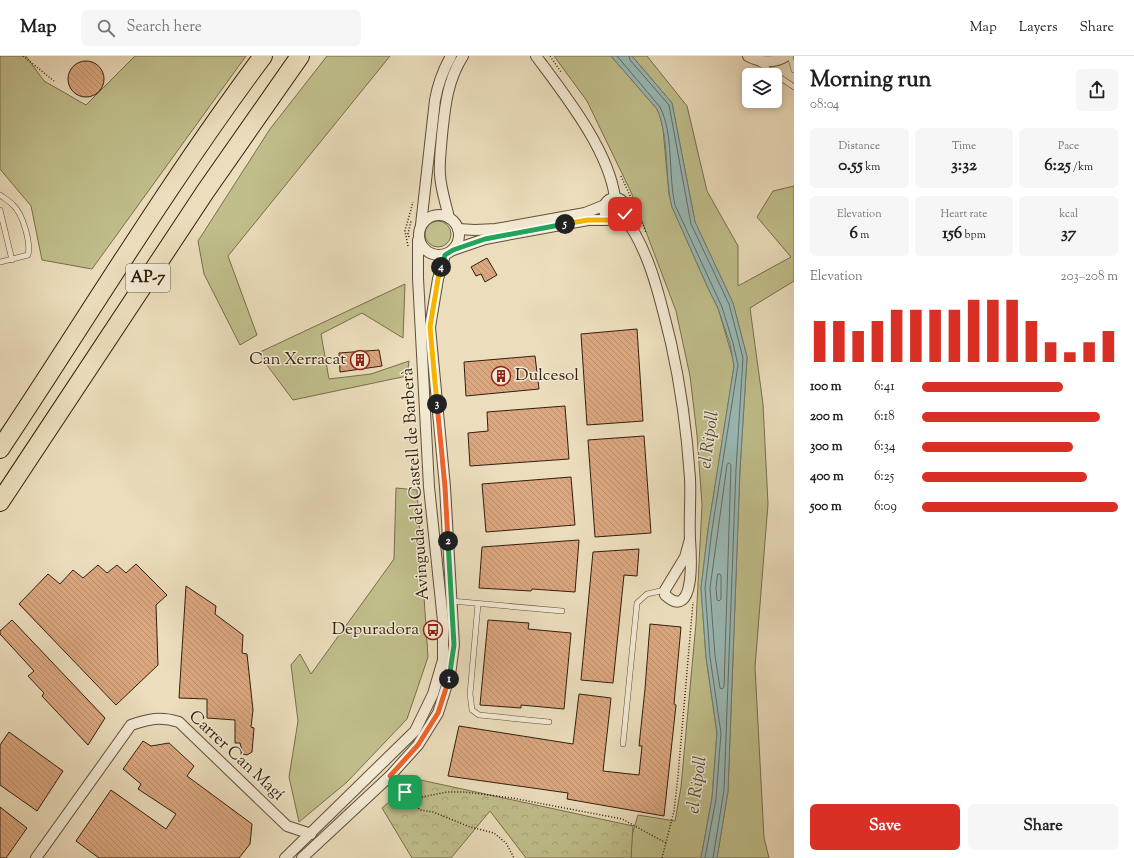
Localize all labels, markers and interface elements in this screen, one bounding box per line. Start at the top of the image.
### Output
search box [81,10,361,46]
text: Map [20,14,57,41]
icon: search [95,17,117,39]
text: Search here [127,17,202,38]
text: Map [970,18,997,38]
text: Layers [1019,18,1057,38]
text: Share [1079,18,1114,38]
text: Morning run [810,65,932,97]
map controls [742,68,782,108]
button: layers [742,68,782,108]
button: share [1076,69,1118,111]
text: 08:04 [810,96,839,114]
text: Distance [839,138,880,154]
text: Time [952,138,976,154]
text: Pace [1058,138,1079,154]
text: 0.55 [838,154,863,178]
text: 3:32 [951,154,977,178]
text: 6:25 [1044,154,1071,178]
text: km [863,159,880,175]
text: /km [1071,159,1093,175]
pin [608,197,642,231]
icon: check [614,203,636,225]
text: Elevation [837,206,882,222]
text: Heart rate [941,206,987,222]
text: kcal [1059,206,1078,222]
pin: 5 [555,214,575,234]
text: 5 [563,216,567,232]
text: 6 [849,222,858,246]
text: 156 [942,222,962,246]
text: 37 [1061,222,1076,246]
text: m [858,227,869,243]
text: bpm [962,227,986,243]
pin: 4 [431,257,451,277]
text: 4 [438,259,444,275]
road number: AP-7 [126,264,170,292]
text: Elevation [810,268,863,286]
text: 203–208 m [1061,268,1118,286]
place label: Can Xerracat [249,348,346,372]
building icon: Can Xerracat [349,349,371,371]
place label: Dulcesol [515,364,579,388]
building icon: Dulcesol [490,365,512,387]
street label: Avinguda del Castell de Barberà [396,367,436,601]
text: 100 m [810,378,842,396]
text: 6:41 [874,378,895,396]
pin: 3 [427,394,447,414]
text: 3 [435,396,439,412]
text: 200 m [810,408,843,426]
text: 6:18 [874,408,895,426]
water label: el Ripoll [693,409,727,470]
text: 300 m [810,438,842,456]
text: 6:34 [874,438,896,456]
text: 400 m [810,468,844,486]
text: 6:25 [874,468,894,486]
text: 500 m [810,498,842,516]
text: 6:09 [874,498,897,516]
pin: 2 [438,531,458,551]
text: 2 [445,533,451,549]
place label: Depuradora [332,618,419,642]
bus stop icon: Depuradora [422,619,444,641]
pin: 1 [439,669,459,689]
text: 1 [447,671,451,687]
street label: Carrer Can Magí [183,705,289,807]
water label: el Ripoll [681,754,715,815]
pin [388,775,422,809]
icon: arrive [394,781,416,803]
button: Save [810,804,960,850]
button: Share [968,804,1118,850]

